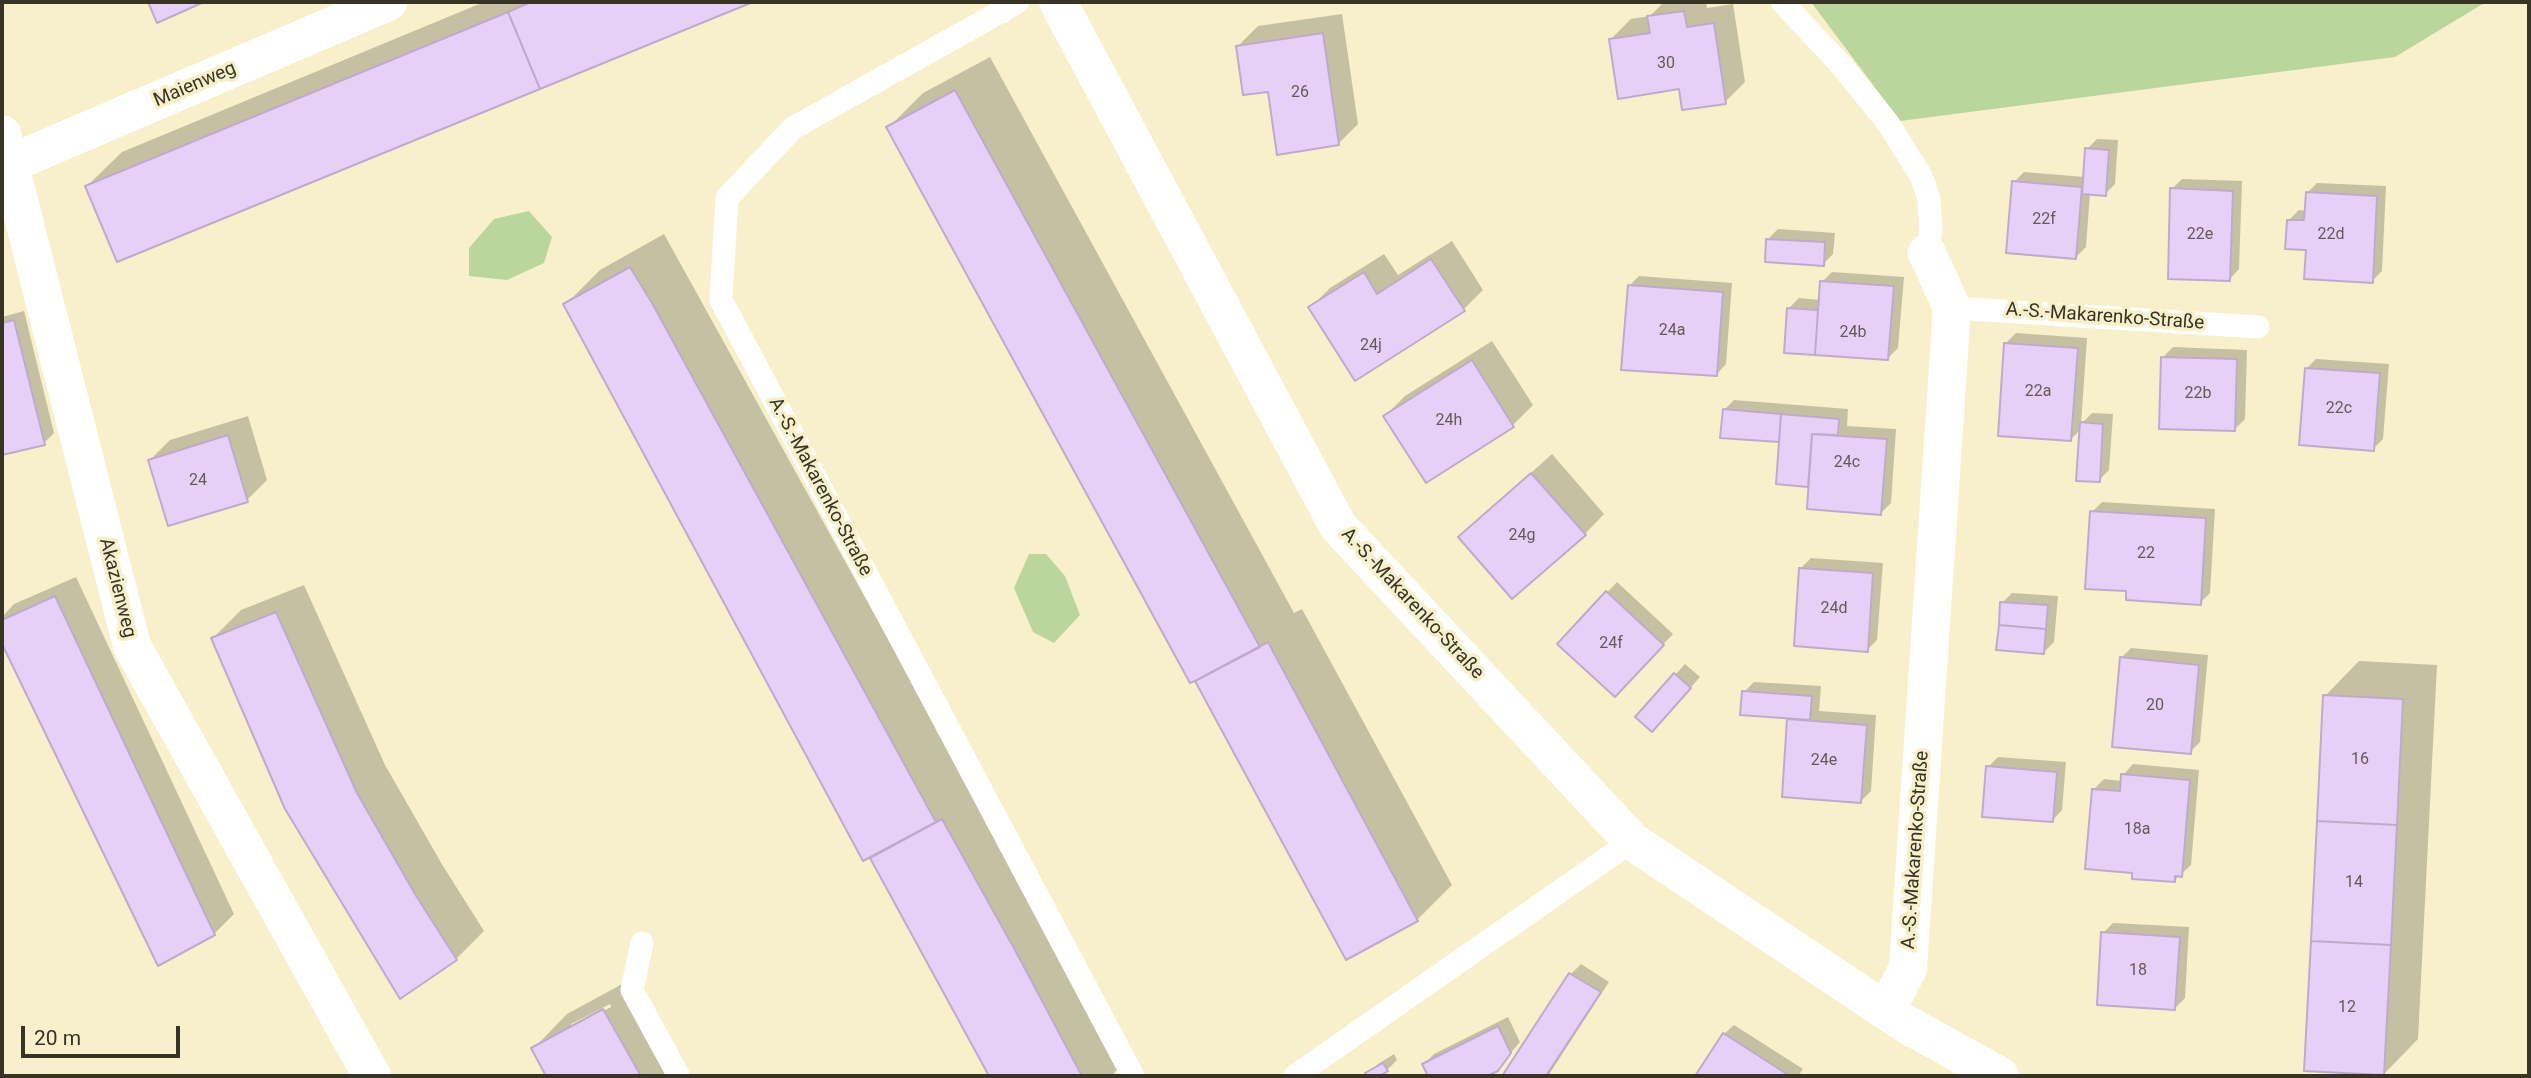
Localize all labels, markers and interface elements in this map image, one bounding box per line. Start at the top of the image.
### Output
house number: 30 [1657,54,1675,74]
street label: Maienweg [150,57,240,113]
house number: 26 [1291,83,1309,103]
house number: 22f [2032,210,2056,230]
house number: 22e [2187,225,2213,245]
house number: 22d [2317,225,2345,245]
street label: A.-S.-Makarenko-Straße [2005,299,2205,335]
house number: 24a [1659,321,1685,341]
house number: 24b [1840,323,1866,343]
house number: 24j [1360,336,1382,356]
house number: 22a [2025,382,2051,402]
house number: 22b [2185,384,2211,404]
street label: A.-S.-Makarenko-Straße [763,394,877,580]
house number: 22c [2326,399,2352,419]
house number: 24h [1436,411,1462,431]
house number: 24c [1834,453,1860,473]
house number: 24 [189,471,207,491]
street label: A.-S.-Makarenko-Straße [1336,523,1488,685]
house number: 24g [1509,526,1535,546]
street label: Akazienweg [94,536,140,640]
house number: 22 [2137,544,2155,564]
house number: 24d [1820,599,1848,619]
house number: 24f [1599,634,1623,654]
house number: 20 [2146,696,2164,716]
street label: A.-S.-Makarenko-Straße [1898,750,1934,950]
house number: 16 [2351,750,2369,770]
house number: 24e [1811,751,1837,771]
house number: 18a [2124,820,2150,840]
house number: 14 [2345,873,2363,893]
house number: 18 [2129,961,2147,981]
house number: 12 [2338,998,2356,1018]
scale bar [24,1012,184,1056]
text: 20 m [34,1026,81,1050]

